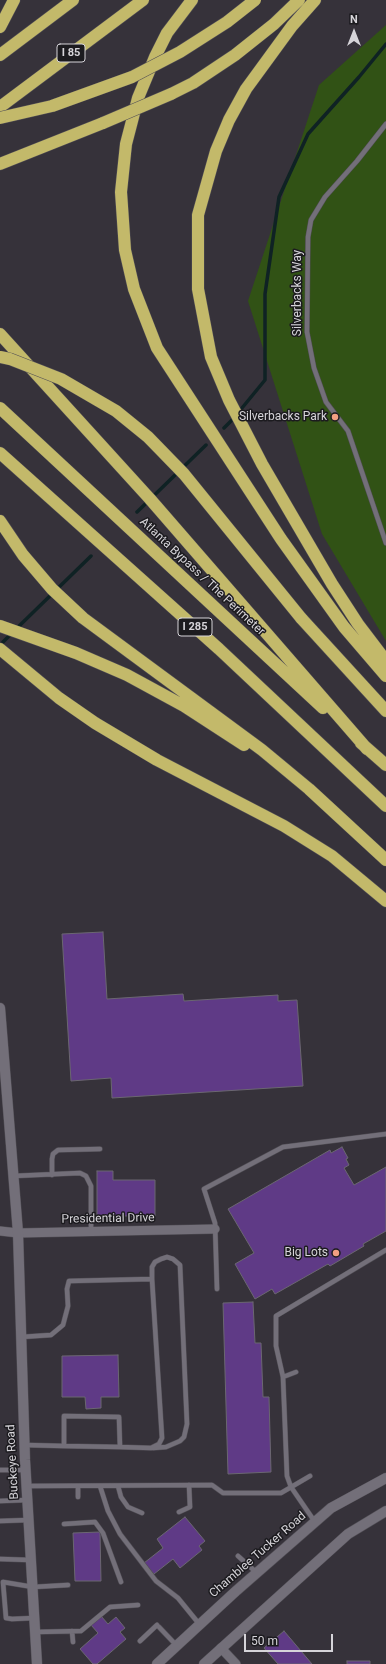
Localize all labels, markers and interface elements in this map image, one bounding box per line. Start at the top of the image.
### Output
north arrow [334,12,374,52]
text: N [350,13,358,26]
road number: I 85 [57,44,85,62]
street label: Silverbacks Way [291,250,305,336]
place label: Silverbacks Park [239,410,327,424]
marker: Silverbacks Park [330,412,340,422]
street label: Atlanta Bypass / The Perimeter [136,515,268,639]
road number: I 285 [178,618,212,636]
street label: Presidential Drive [61,1211,155,1227]
place label: Big Lots [284,1246,328,1260]
marker: Big Lots [331,1248,341,1258]
street label: Buckeye Road [4,1424,22,1500]
street label: Chamblee Tucker Road [207,1509,309,1601]
scale bar [246,1626,335,1652]
text: 50 m [251,1634,278,1648]

